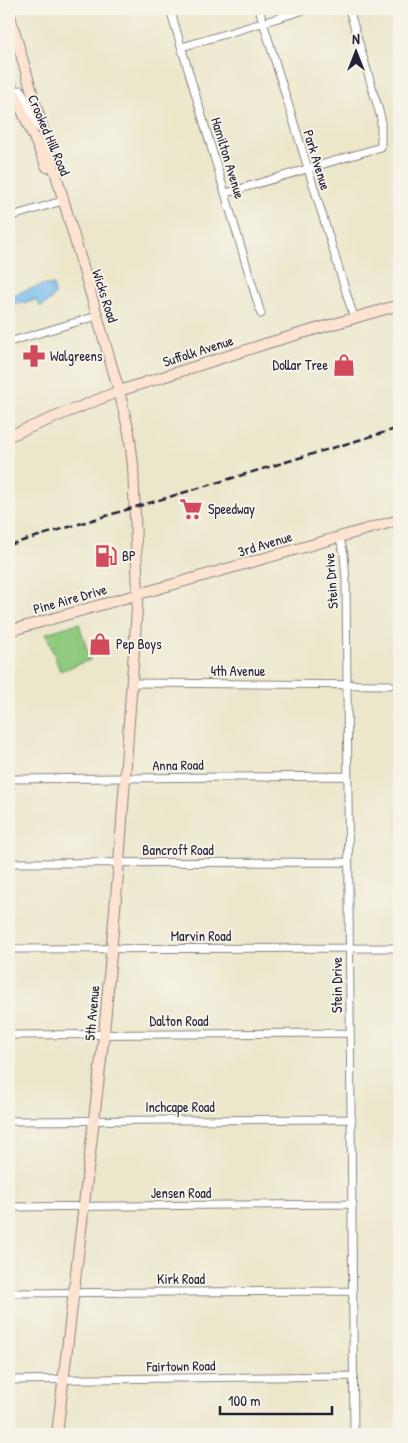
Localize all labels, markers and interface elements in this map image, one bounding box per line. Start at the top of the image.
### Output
north arrow [330,28,380,78]
text: N [352,29,360,48]
street label: Crooked Hill Road [24,91,75,179]
street label: Hamilton Avenue [207,115,250,201]
street label: Park Avenue [299,127,336,193]
street label: Wicks Road [88,267,123,325]
street label: Suffolk Avenue [160,330,236,371]
pharmacy icon: Walgreens [21,343,47,369]
place label: Walgreens [50,346,102,366]
shop icon: Dollar Tree [331,352,357,378]
place label: Dollar Tree [272,355,328,374]
supermarket icon: Speedway [178,496,204,522]
place label: Speedway [208,499,255,519]
street label: 3rd Avenue [235,526,295,561]
fuel station icon: BP [93,543,119,569]
place label: BP [122,546,136,565]
street label: Stein Drive [319,552,342,610]
street label: Pine Aire Drive [31,579,109,618]
shop icon: Pep Boys [87,631,113,657]
place label: Pep Boys [116,634,162,654]
street label: 4th Avenue [211,661,266,680]
street label: Anna Road [152,755,204,774]
street label: Bancroft Road [142,840,214,859]
street label: Marvin Road [171,926,232,945]
street label: Stein Drive [327,957,346,1013]
street label: 5th Avenue [80,984,103,1041]
street label: Dalton Road [150,1011,209,1030]
street label: Inchcape Road [145,1097,215,1117]
street label: Jensen Road [151,1183,212,1202]
street label: Kirk Road [157,1269,205,1288]
street label: Fairtown Road [145,1355,216,1376]
scale bar [220,1383,333,1415]
text: 100 m [228,1390,261,1411]

